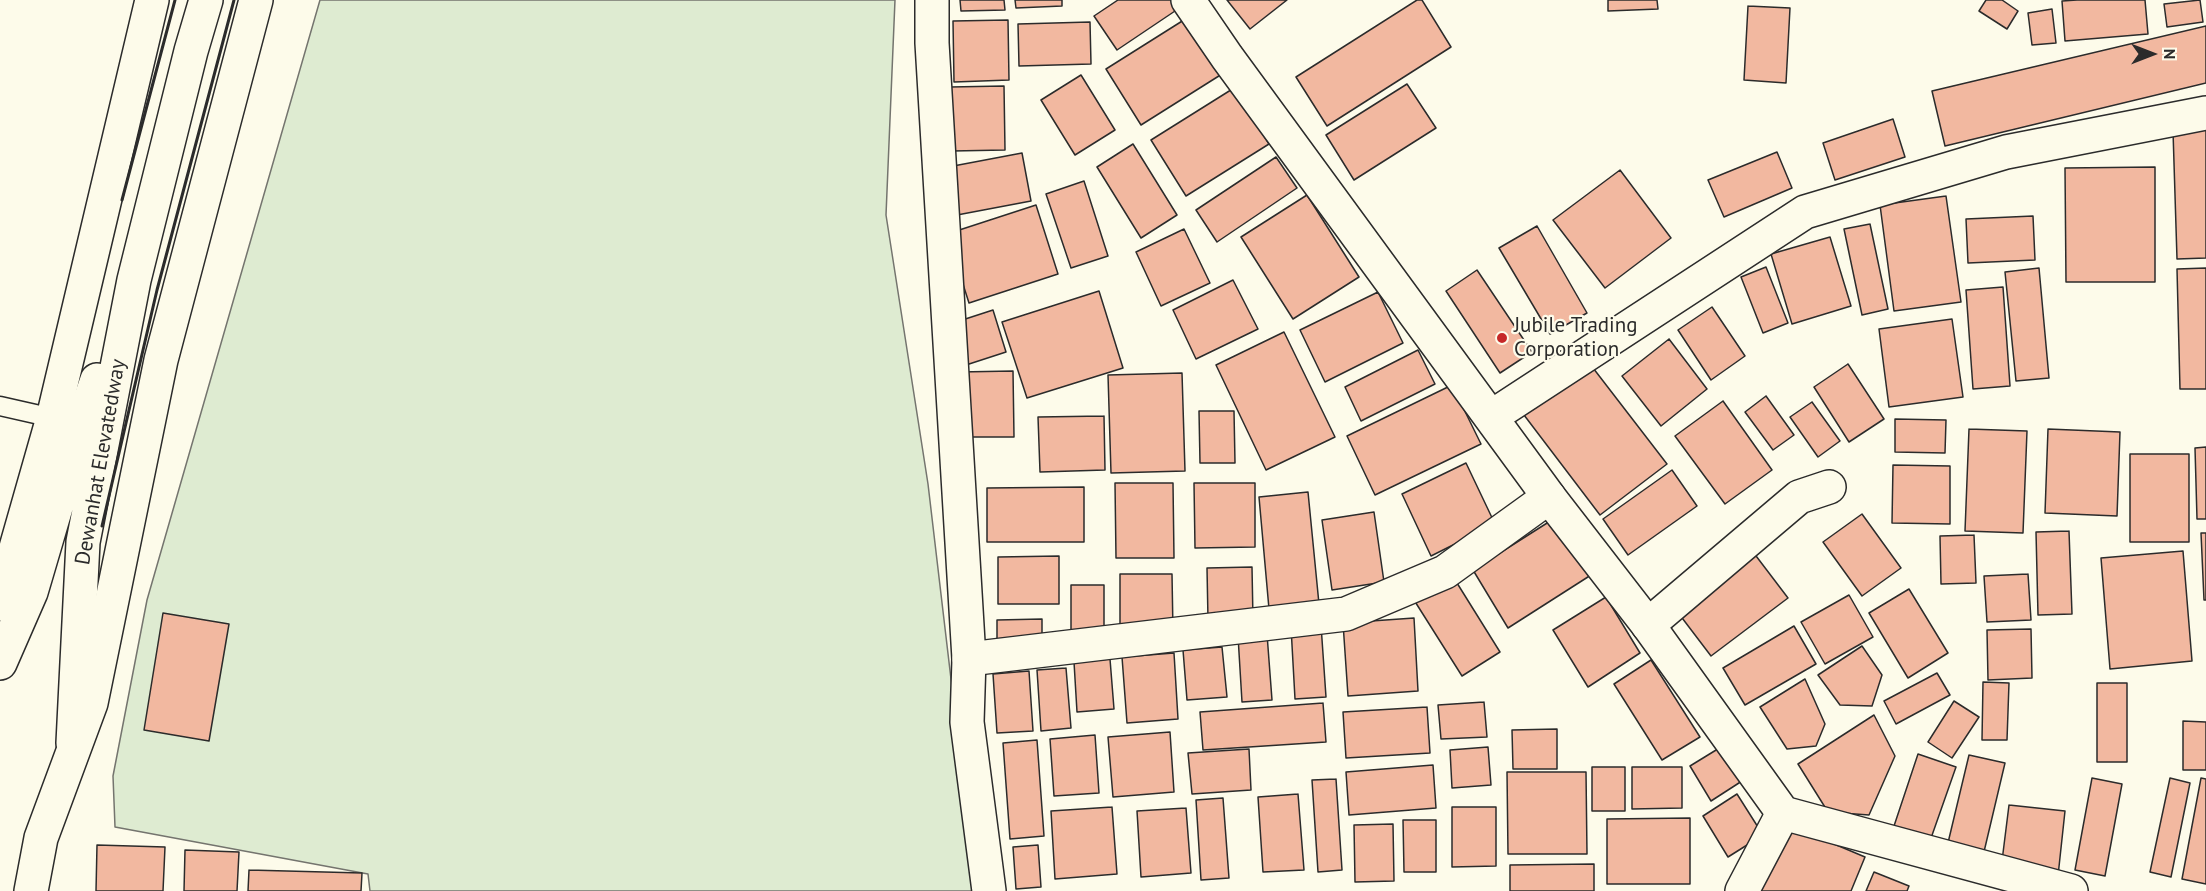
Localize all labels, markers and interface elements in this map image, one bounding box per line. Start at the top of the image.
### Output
north arrow [2122,24,2182,84]
text: N [2160,49,2180,59]
place label: Jubile Trading Corporation [1514,313,1638,363]
marker: Jubile Trading Corporation [1495,331,1509,345]
street label: Dewanhat Elevatedway [70,357,132,567]

